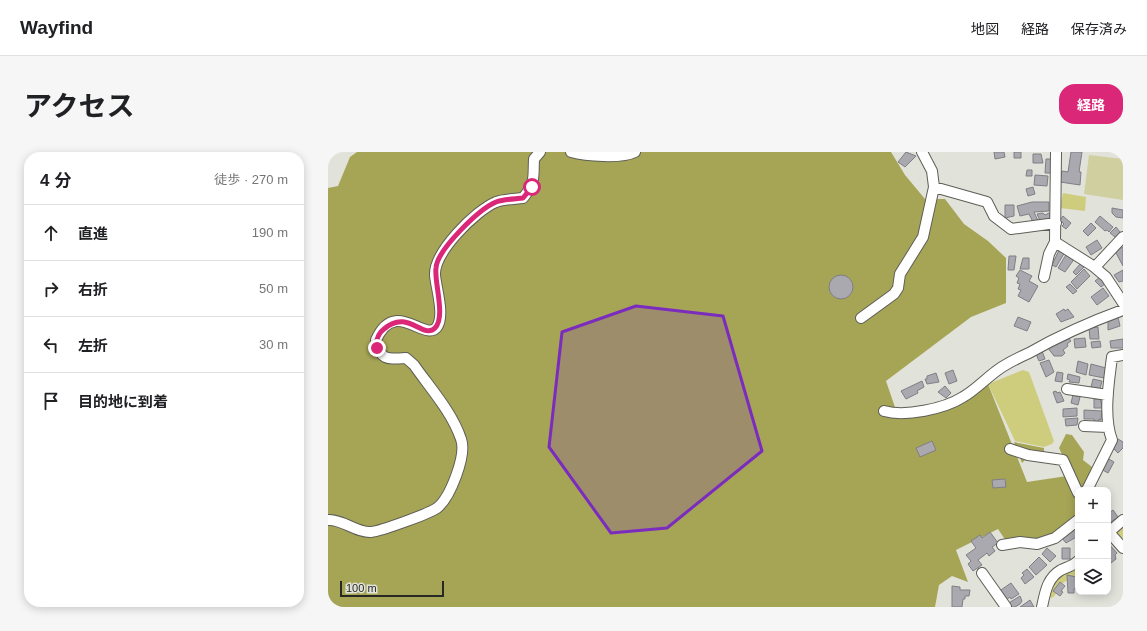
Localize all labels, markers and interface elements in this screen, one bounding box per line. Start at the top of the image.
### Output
text: Wayfind [20,17,93,38]
text: 地図 [971,21,999,37]
text: 経路 [1021,21,1049,37]
text: 保存済み [1071,21,1127,37]
button: 経路 [1059,84,1123,124]
text: アクセス [24,91,135,122]
text: 4 分 [40,171,71,190]
text: 徒歩 · 270 m [214,172,288,187]
route start [523,178,541,196]
icon: ahead [40,222,62,244]
text: 直進 [78,225,108,242]
text: 190 m [252,225,288,240]
icon: right [40,278,62,300]
text: 右折 [78,281,108,298]
text: 50 m [259,281,288,296]
icon: left [40,334,62,356]
text: 左折 [78,337,108,354]
text: 30 m [259,337,288,352]
route end [368,339,386,357]
icon: arrive [40,390,62,412]
text: 目的地に到着 [78,393,168,410]
map controls [1075,487,1111,595]
button: + [1075,487,1111,523]
button: − [1075,523,1111,559]
button: layers [1075,559,1111,595]
scale bar [340,579,444,598]
text: 100 m [346,582,377,594]

